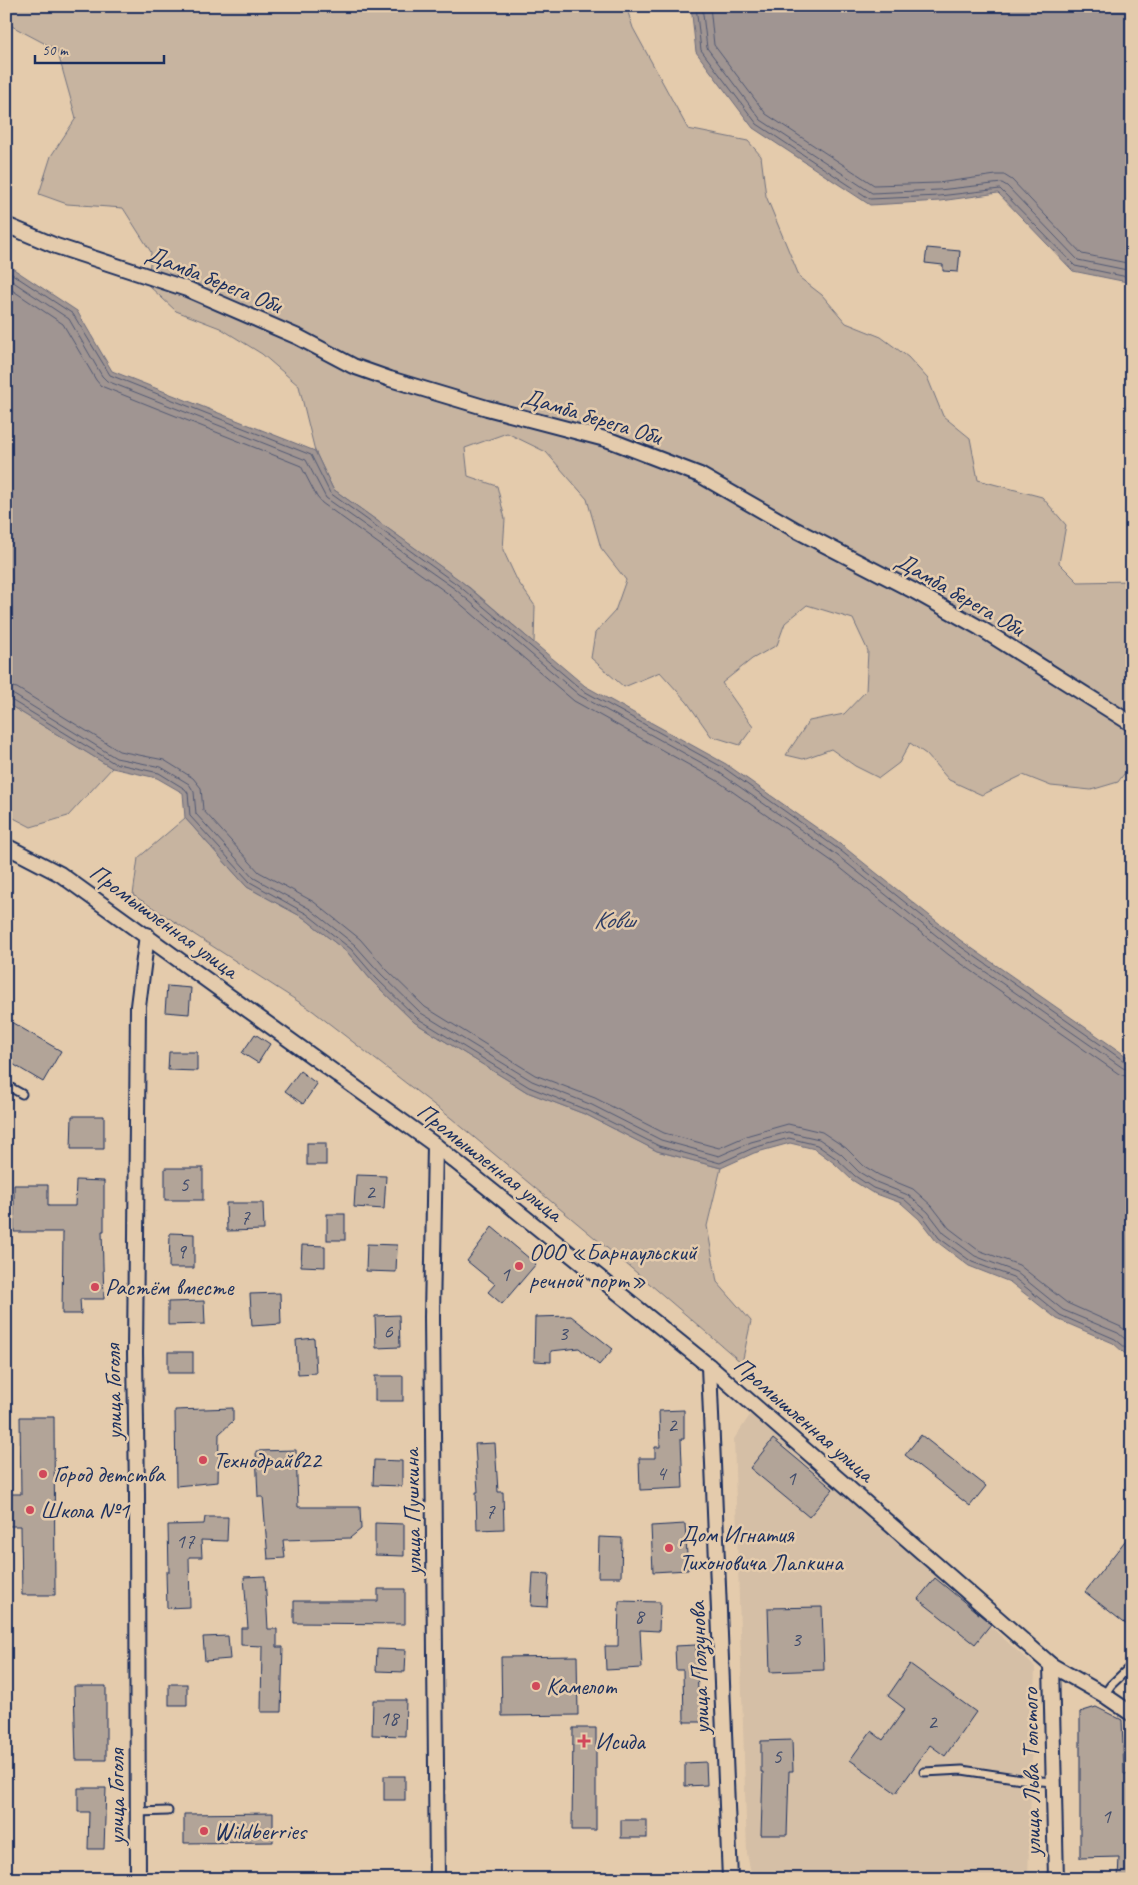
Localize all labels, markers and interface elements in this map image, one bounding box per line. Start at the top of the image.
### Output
scale bar [35,32,164,64]
text: 50 m [42,41,69,60]
street label: Дамба берега Оби [142,238,288,321]
street label: Дамба берега Оби [519,381,667,452]
street label: Дамба берега Оби [890,545,1032,644]
street label: Промышленная улица [84,857,246,986]
water label: Ковш [593,904,638,936]
street label: Промышленная улица [411,1096,570,1229]
house number: 5 [179,1171,190,1197]
house number: 2 [365,1179,376,1205]
house number: 7 [240,1204,251,1230]
place label: ООО «Барнаульский речной порт» [529,1237,699,1295]
house number: 9 [176,1238,187,1264]
marker: ООО «Барнаульский речной порт» [513,1260,525,1272]
house number: 1 [500,1261,511,1287]
place label: Растём вместе [105,1272,235,1302]
marker: Растём вместе [89,1281,101,1293]
house number: 6 [383,1318,393,1344]
house number: 3 [558,1320,569,1346]
street label: улица Гоголя [97,1342,129,1442]
street label: Промышленная улица [728,1350,882,1490]
house number: 2 [667,1412,678,1438]
place label: Технодрайв22 [213,1445,323,1475]
street label: улица Пушкина [396,1446,428,1578]
marker: Технодрайв22 [197,1454,209,1466]
place label: Город детства [53,1459,166,1489]
house number: 4 [656,1460,668,1486]
house number: 1 [786,1465,797,1491]
marker: Город детства [37,1468,49,1480]
place label: Школа №1 [40,1495,131,1525]
house number: 7 [485,1498,496,1524]
marker: Школа №1 [24,1504,36,1516]
place label: Дом Игнатия Тихоновича Лапкина [679,1519,844,1577]
house number: 17 [176,1528,196,1554]
marker: Дом Игнатия Тихоновича Лапкина [663,1542,675,1554]
street label: улица Ползунова [682,1600,717,1737]
house number: 8 [634,1603,646,1629]
house number: 3 [791,1626,802,1652]
place label: Камелот [546,1671,617,1701]
marker: Камелот [530,1680,542,1692]
street label: улица Льва Толстого [1015,1686,1048,1858]
house number: 18 [380,1705,401,1731]
house number: 2 [927,1709,938,1735]
place label: Исида [595,1726,646,1756]
marker: Исида [577,1734,591,1748]
house number: 5 [772,1743,783,1769]
street label: улица Гоголя [101,1747,131,1847]
house number: 1 [1101,1803,1112,1829]
place label: Wildberries [214,1816,308,1846]
marker: Wildberries [198,1825,210,1837]

